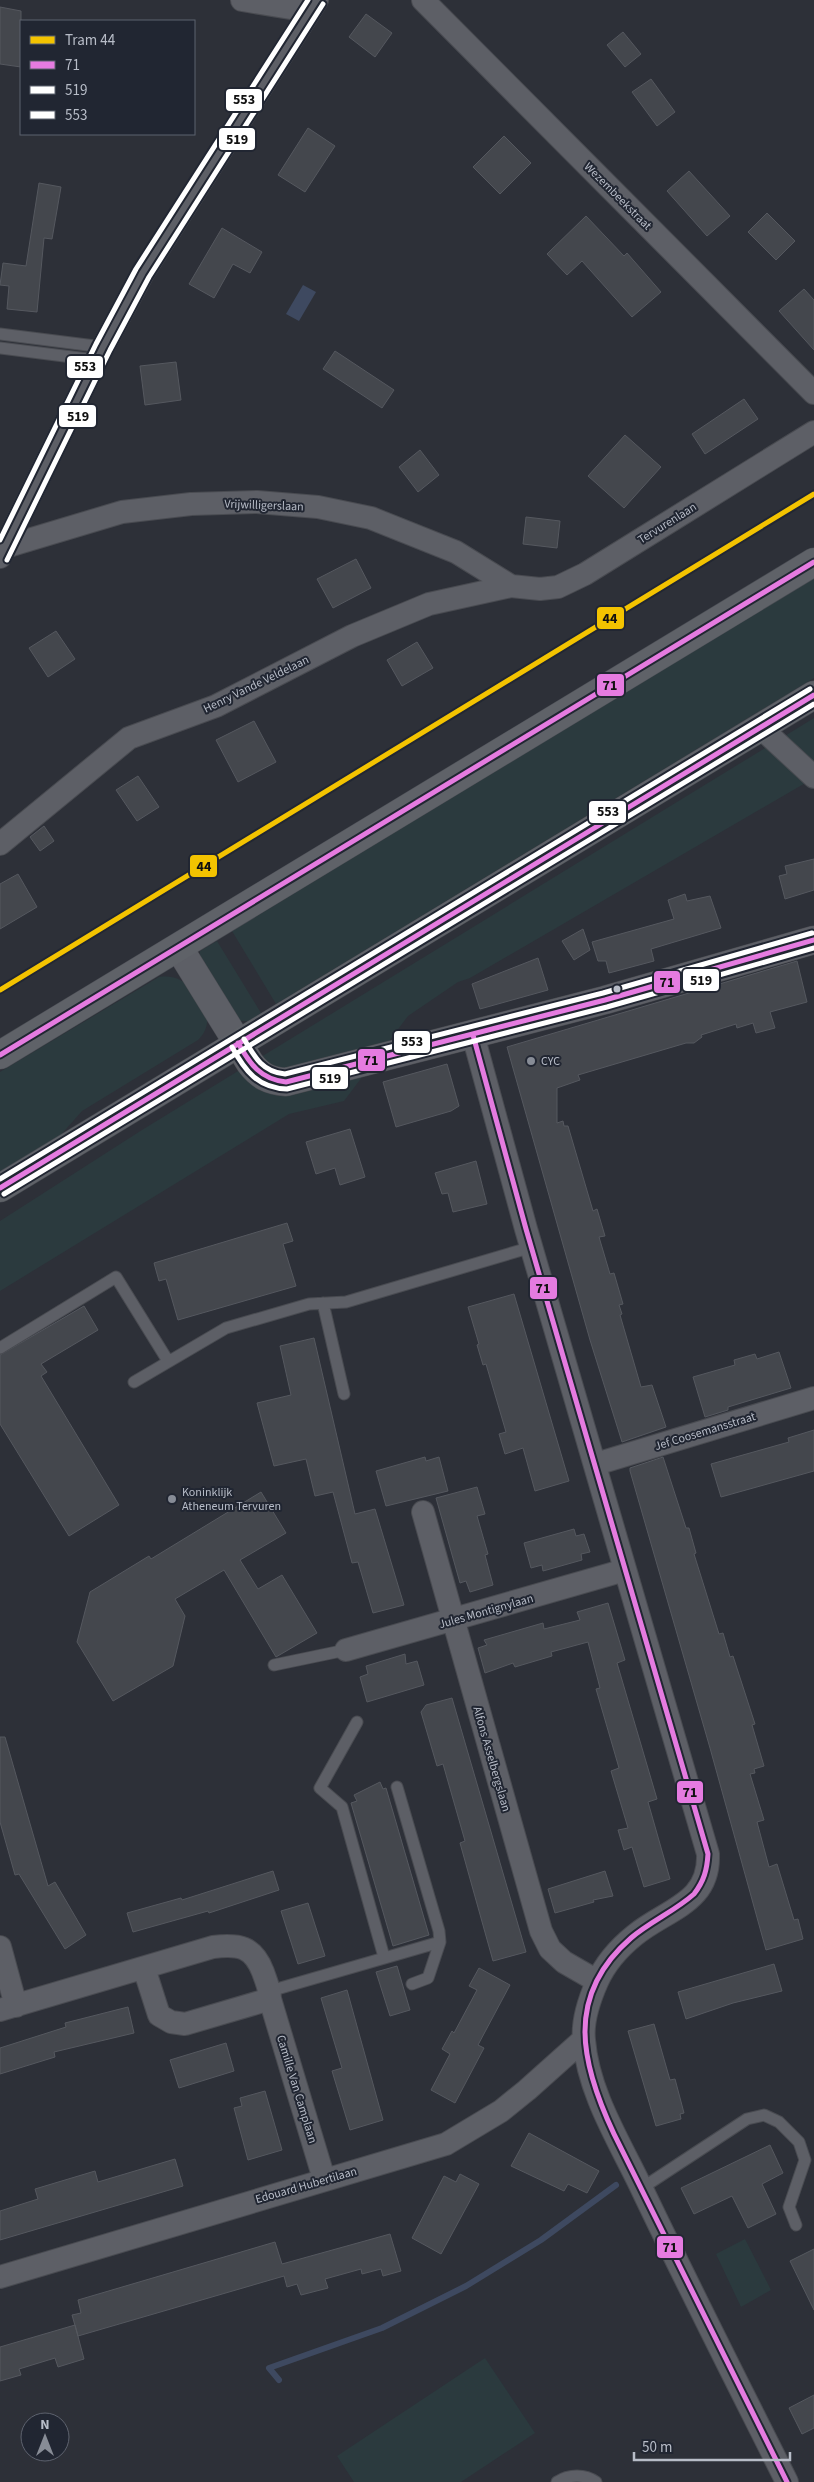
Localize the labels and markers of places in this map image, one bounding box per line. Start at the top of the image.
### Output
unlabelled marker [612,984,622,994]
place label: CYC [541,1053,560,1070]
marker: CYC [525,1055,537,1067]
place label: Koninklijk Atheneum Tervuren [182,1484,281,1515]
marker: Koninklijk Atheneum Tervuren [166,1493,178,1505]

